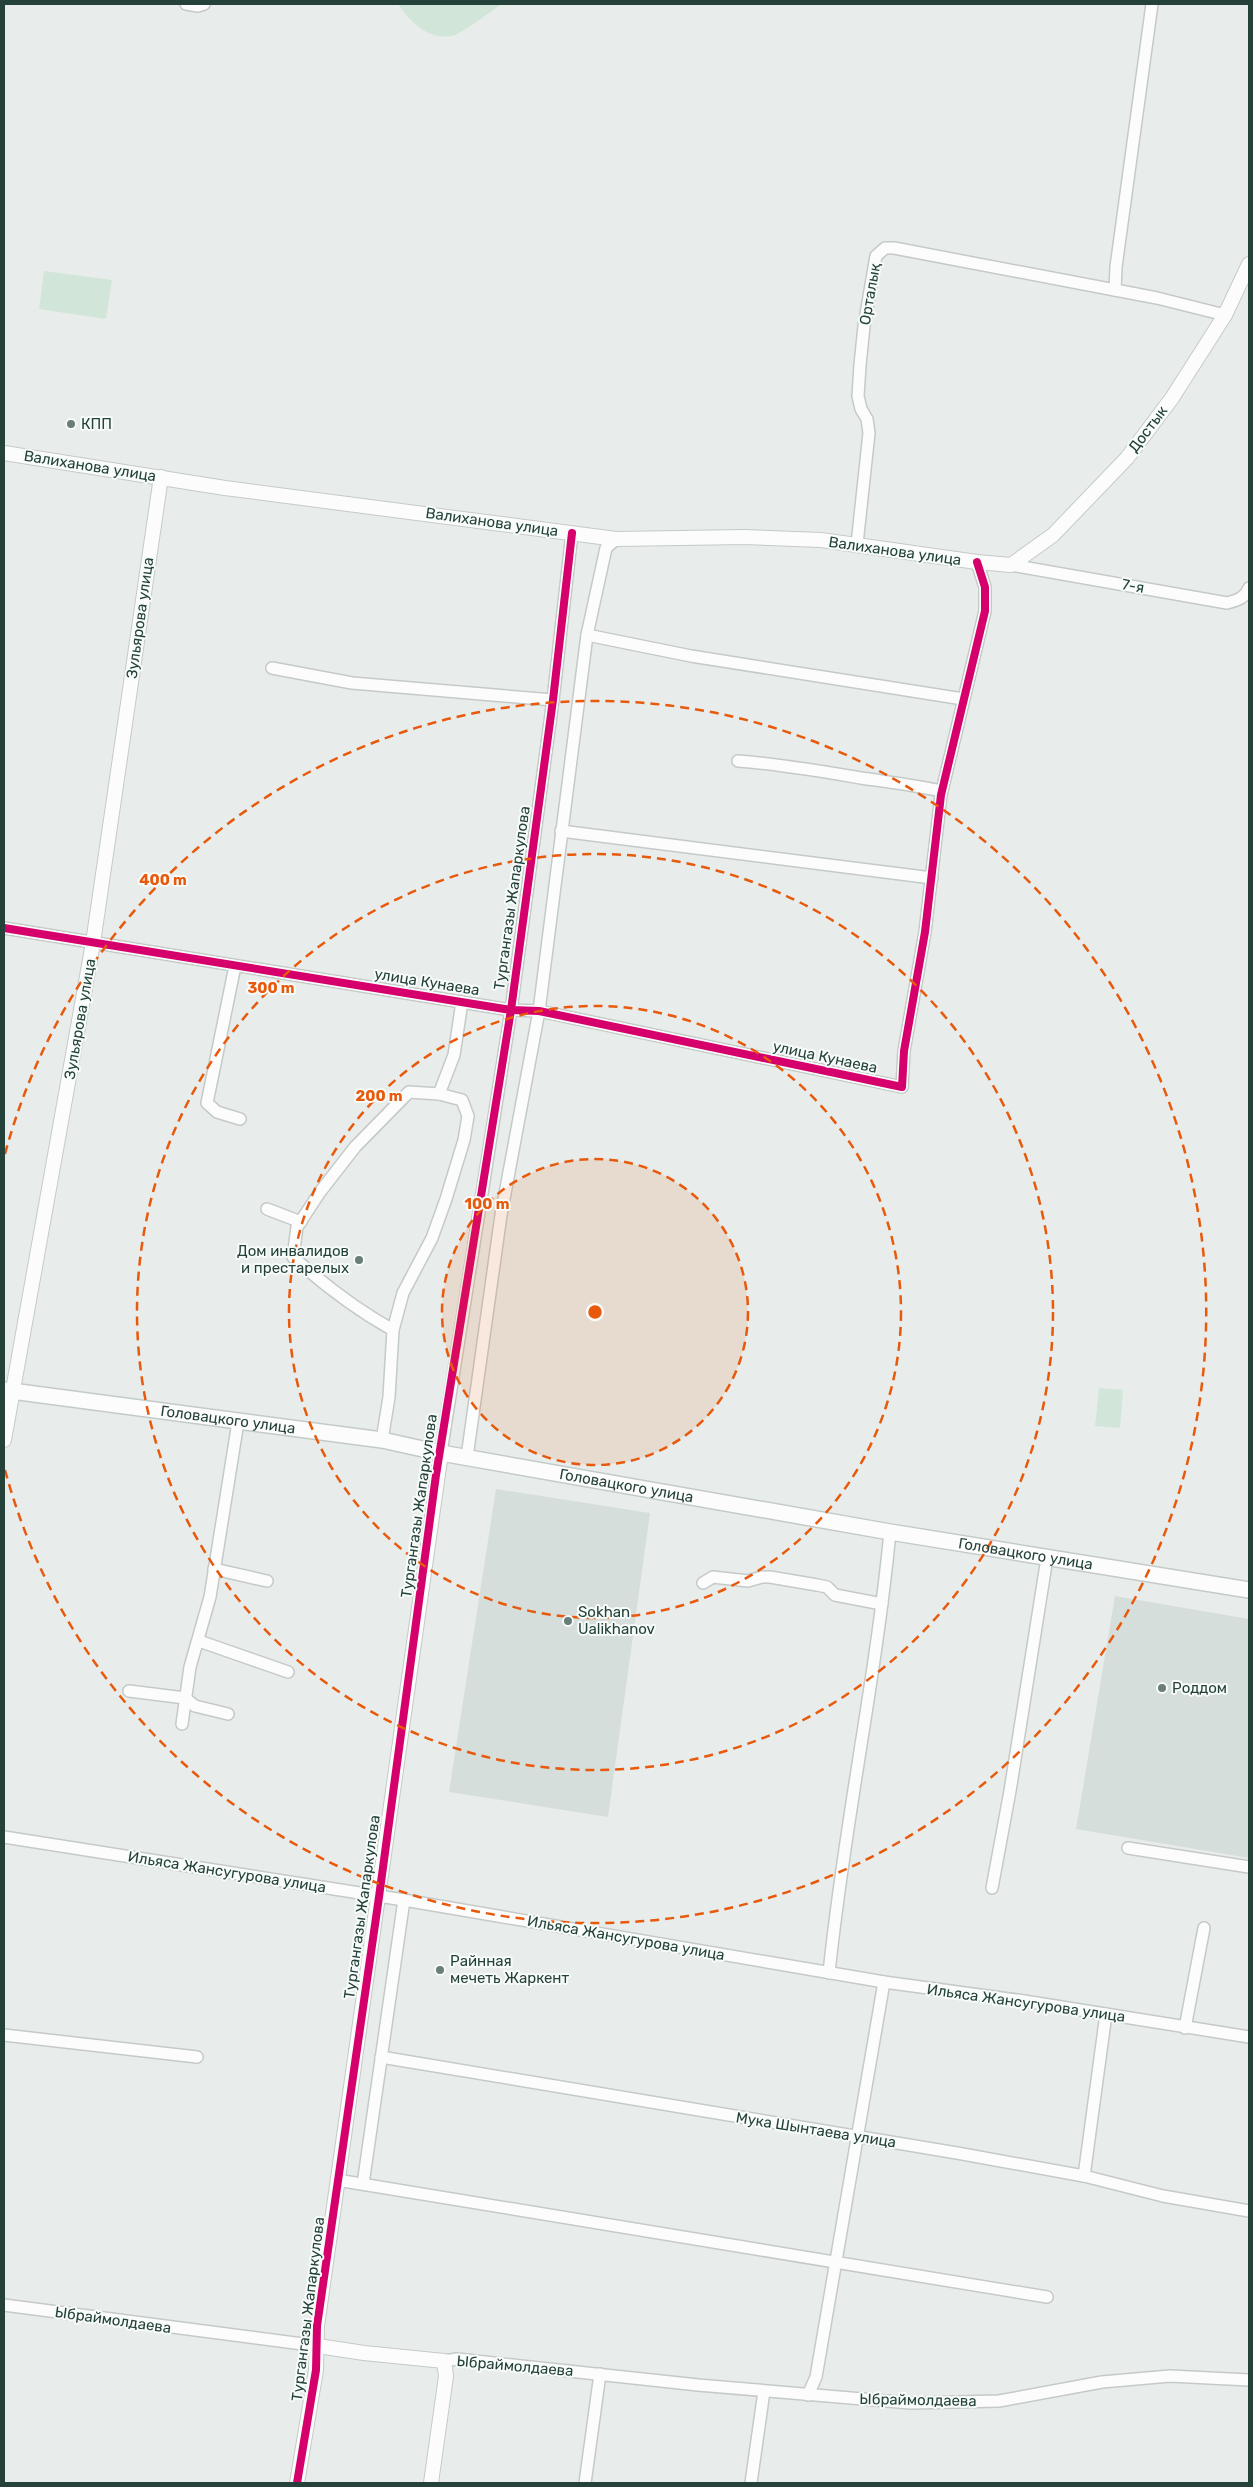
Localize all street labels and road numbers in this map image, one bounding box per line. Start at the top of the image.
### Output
street label: Орталық [856,261,884,326]
street label: Достык [1125,402,1171,456]
street label: Валиханова улица [23,447,157,485]
street label: Валиханова улица [425,504,559,540]
street label: Валиханова улица [828,533,962,569]
street label: Зульярова улица [123,556,157,680]
street label: 7-я [1120,575,1146,597]
street label: Тургангазы Жапаркулова [490,805,534,991]
street label: Зульярова улица [60,957,100,1081]
street label: улица Кунаева [373,965,481,999]
street label: улица Кунаева [771,1037,879,1077]
street label: Головацкого улица [160,1402,297,1437]
street label: Тургангазы Жапаркулова [397,1413,441,1599]
street label: Головацкого улица [558,1465,695,1506]
street label: Головацкого улица [957,1534,1094,1574]
street label: Тургангазы Жапаркулова [340,1814,384,2000]
street label: Ильяса Жансугурова улица [127,1847,327,1897]
street label: Ильяса Жансугурова улица [526,1912,726,1964]
street label: Ильяса Жансугурова улица [926,1980,1126,2026]
street label: Мука Шынтаева улица [735,2108,897,2152]
street label: Тургангазы Жапаркулова [288,2216,328,2402]
street label: Ыбраймолдаева [54,2303,172,2337]
street label: Ыбраймолдаева [456,2352,574,2380]
street label: Ыбраймолдаева [859,2390,977,2410]

